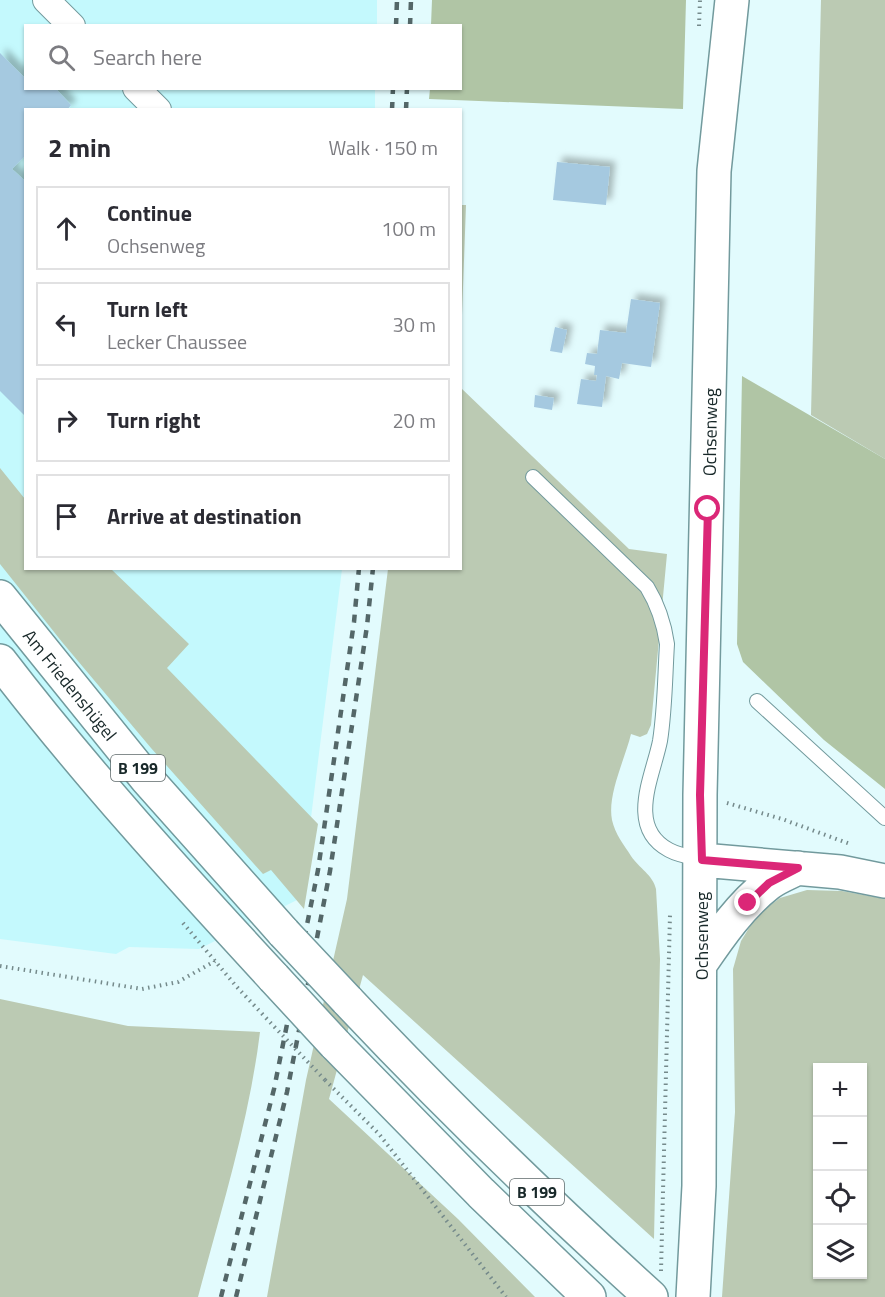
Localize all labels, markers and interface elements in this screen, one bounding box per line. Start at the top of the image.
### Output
search box [24,24,462,90]
text: Search here [93,40,202,74]
icon: search [45,41,78,74]
text: 2 min [48,128,111,167]
text: Walk · 150 m [329,132,438,163]
text: Continue [107,196,192,230]
icon: ahead [50,212,83,245]
text: 100 m [381,213,436,244]
text: Ochsenweg [107,230,205,261]
text: Turn left [107,292,188,326]
icon: left [50,308,83,341]
text: 30 m [392,309,436,340]
text: Lecker Chaussee [107,326,247,357]
street label: Ochsenweg [696,388,724,476]
text: Turn right [107,403,201,437]
icon: right [50,404,83,437]
text: 20 m [392,405,436,436]
route start [694,495,720,521]
text: Arrive at destination [107,499,302,533]
icon: arrive [50,500,83,533]
street label: Am Friedenshügel [17,623,123,747]
road number: B 199 [111,755,165,781]
route end [734,889,760,915]
street label: Ochsenweg [688,892,715,980]
map controls [813,1063,867,1279]
button: + [813,1063,867,1117]
button: − [813,1117,867,1171]
button: locate [813,1171,867,1225]
road number: B 199 [510,1179,564,1205]
button: layers [813,1225,867,1279]

